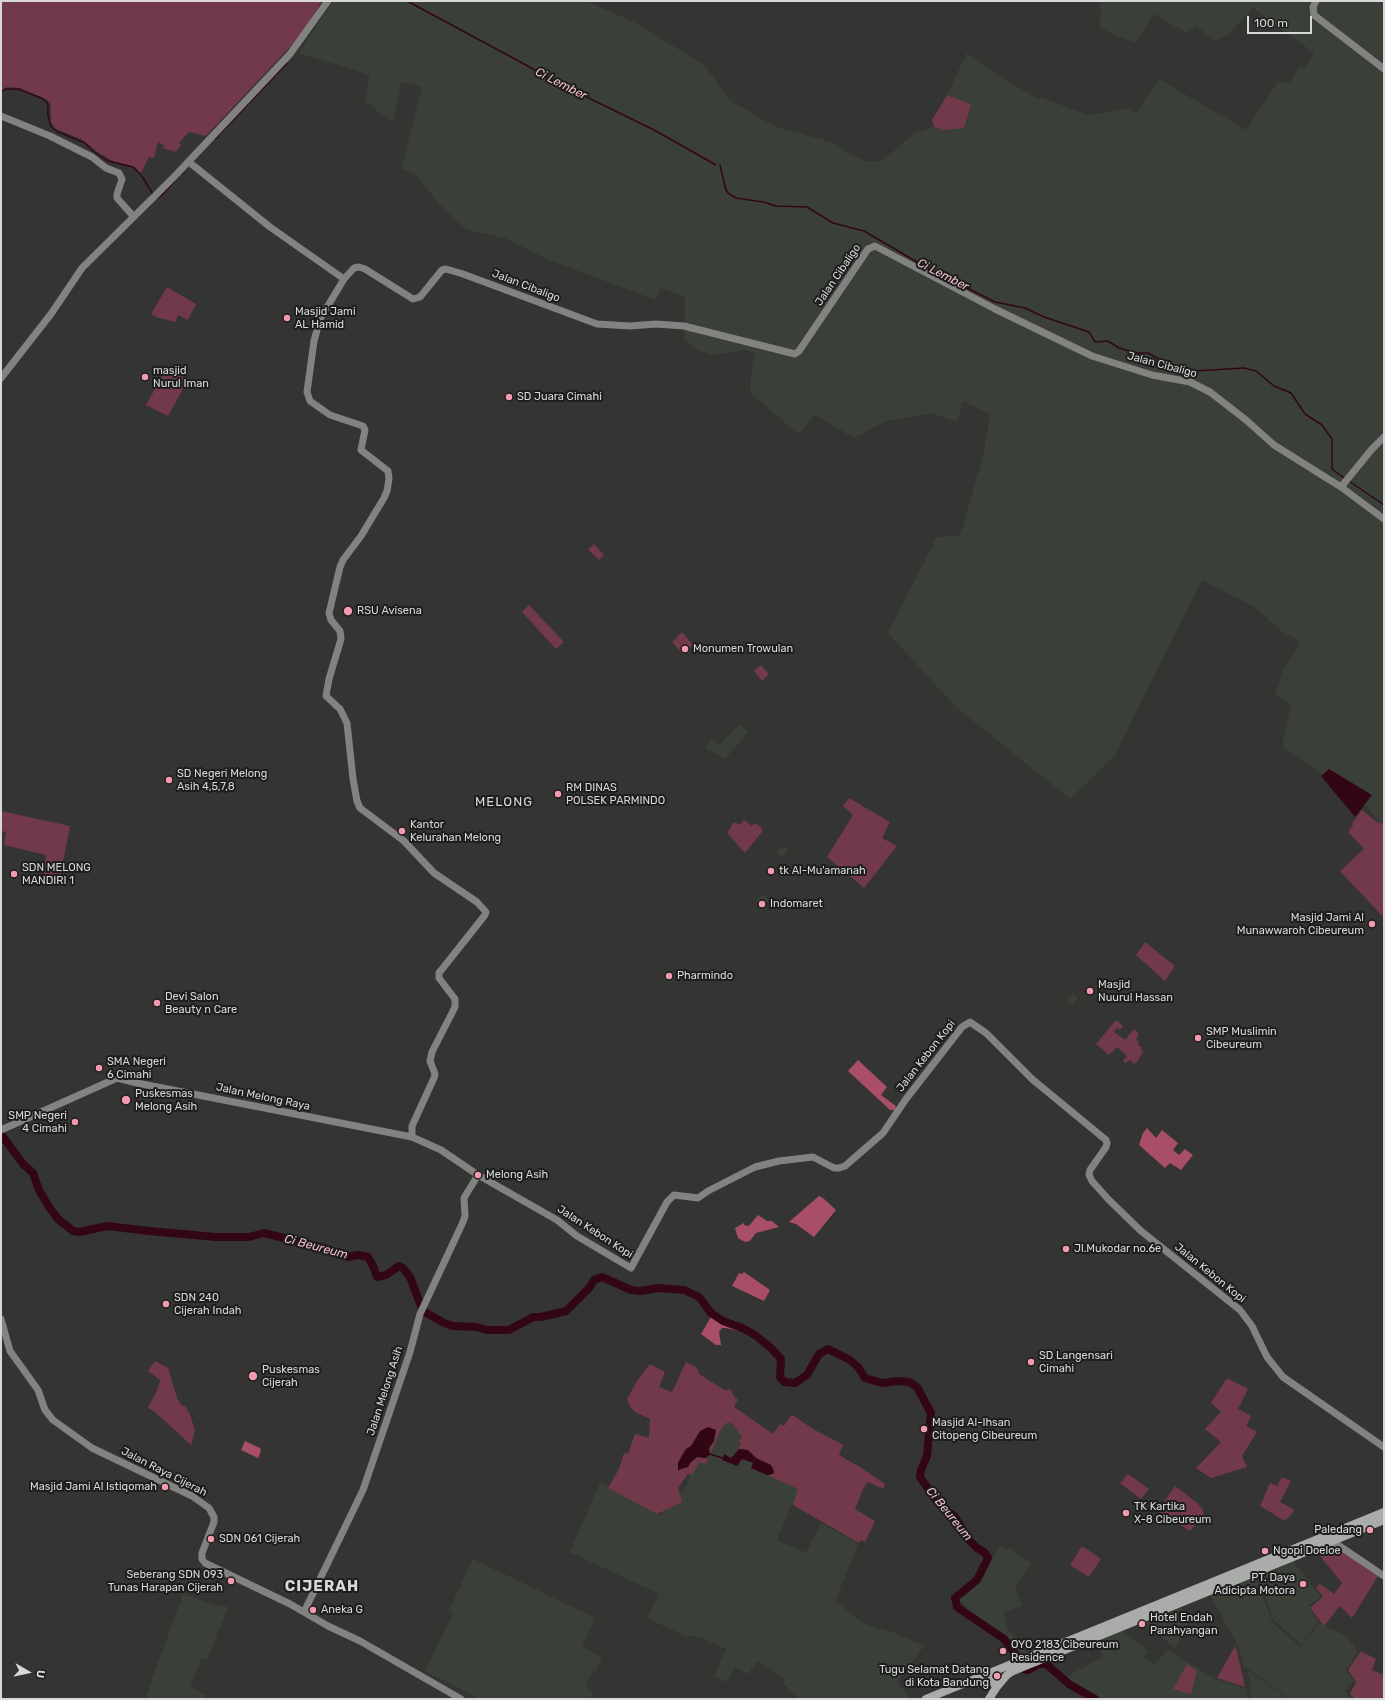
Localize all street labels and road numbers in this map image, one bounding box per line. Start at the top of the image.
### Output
street label: Jalan Cibaligo [812,241,864,309]
street label: Jalan Cibaligo [490,267,562,305]
street label: Jalan Cibaligo [1126,349,1198,381]
street label: Jalan Kebon Kopi [894,1017,958,1095]
street label: Jalan Melong Raya [215,1081,311,1113]
street label: Jalan Kebon Kopi [555,1203,635,1261]
street label: Jalan Kebon Kopi [1172,1240,1248,1306]
street label: Jalan Melong Asih [364,1345,406,1437]
street label: Jalan Raya Cijerah [119,1445,209,1499]

